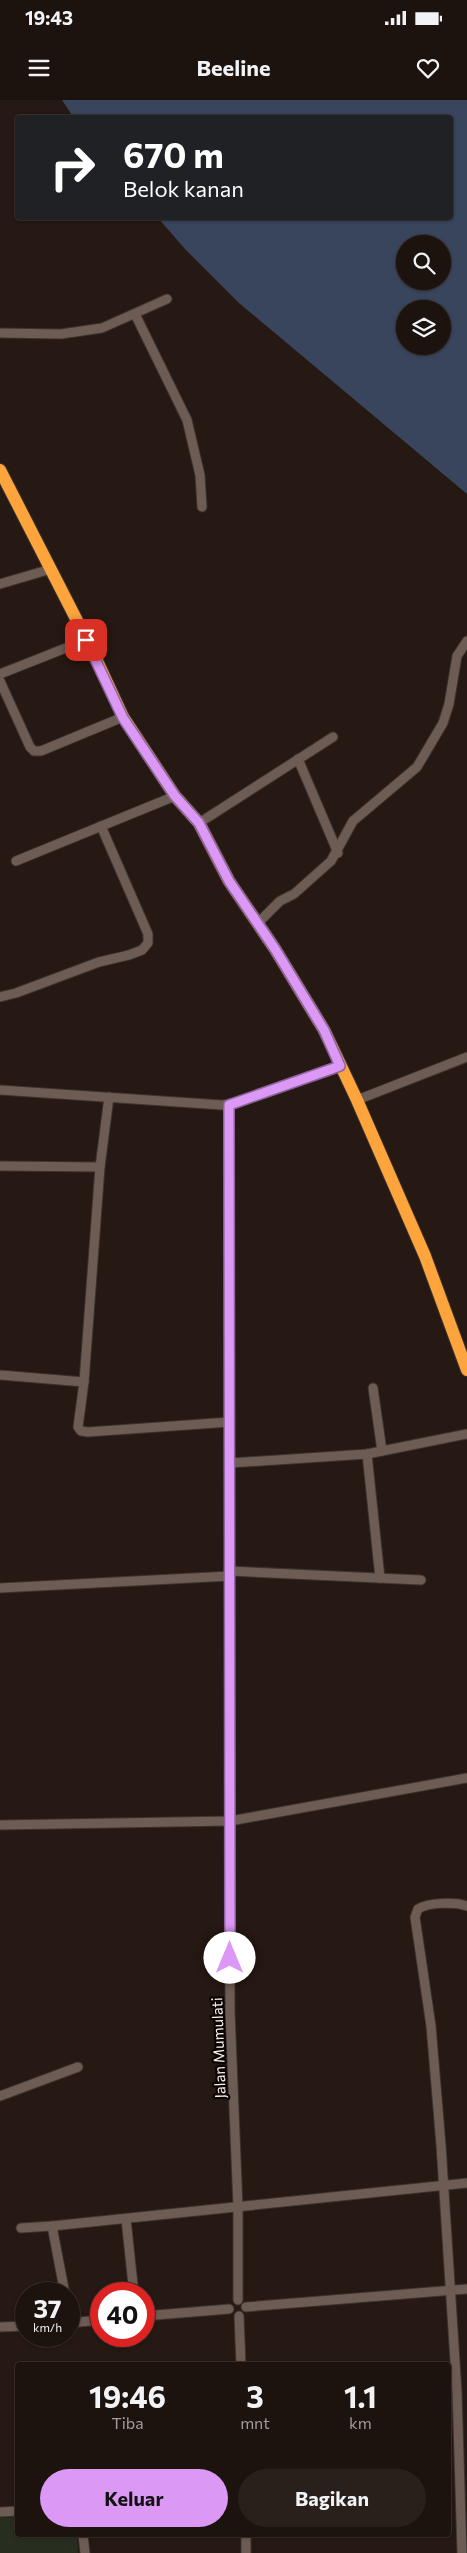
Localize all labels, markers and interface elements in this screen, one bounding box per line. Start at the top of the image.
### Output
text: 19:43 [25,6,73,29]
icon: menu [25,54,53,82]
text: Beeline [196,54,271,81]
icon: heart [414,54,442,82]
text: 670 m [123,132,224,175]
icon: right [40,135,105,200]
text: Belok kanan [123,175,244,202]
map controls [396,235,451,355]
button: search [396,235,451,290]
button: layers [396,300,451,355]
pin [65,619,107,661]
icon: arrive [72,626,100,654]
position arrow [203,1931,255,1983]
street label: Jalan Mumulati [207,1997,229,2099]
speed limit sign: 40 [90,2282,155,2347]
text: 37 [33,2293,62,2323]
text: km/h [33,2320,62,2334]
text: 19:46 [89,2377,166,2414]
text: 3 [246,2377,264,2414]
text: 1.1 [344,2377,377,2414]
text: Tiba [111,2413,144,2432]
text: mnt [240,2413,270,2432]
text: km [349,2413,372,2432]
button: Keluar [40,2469,228,2527]
button: Bagikan [238,2469,426,2527]

